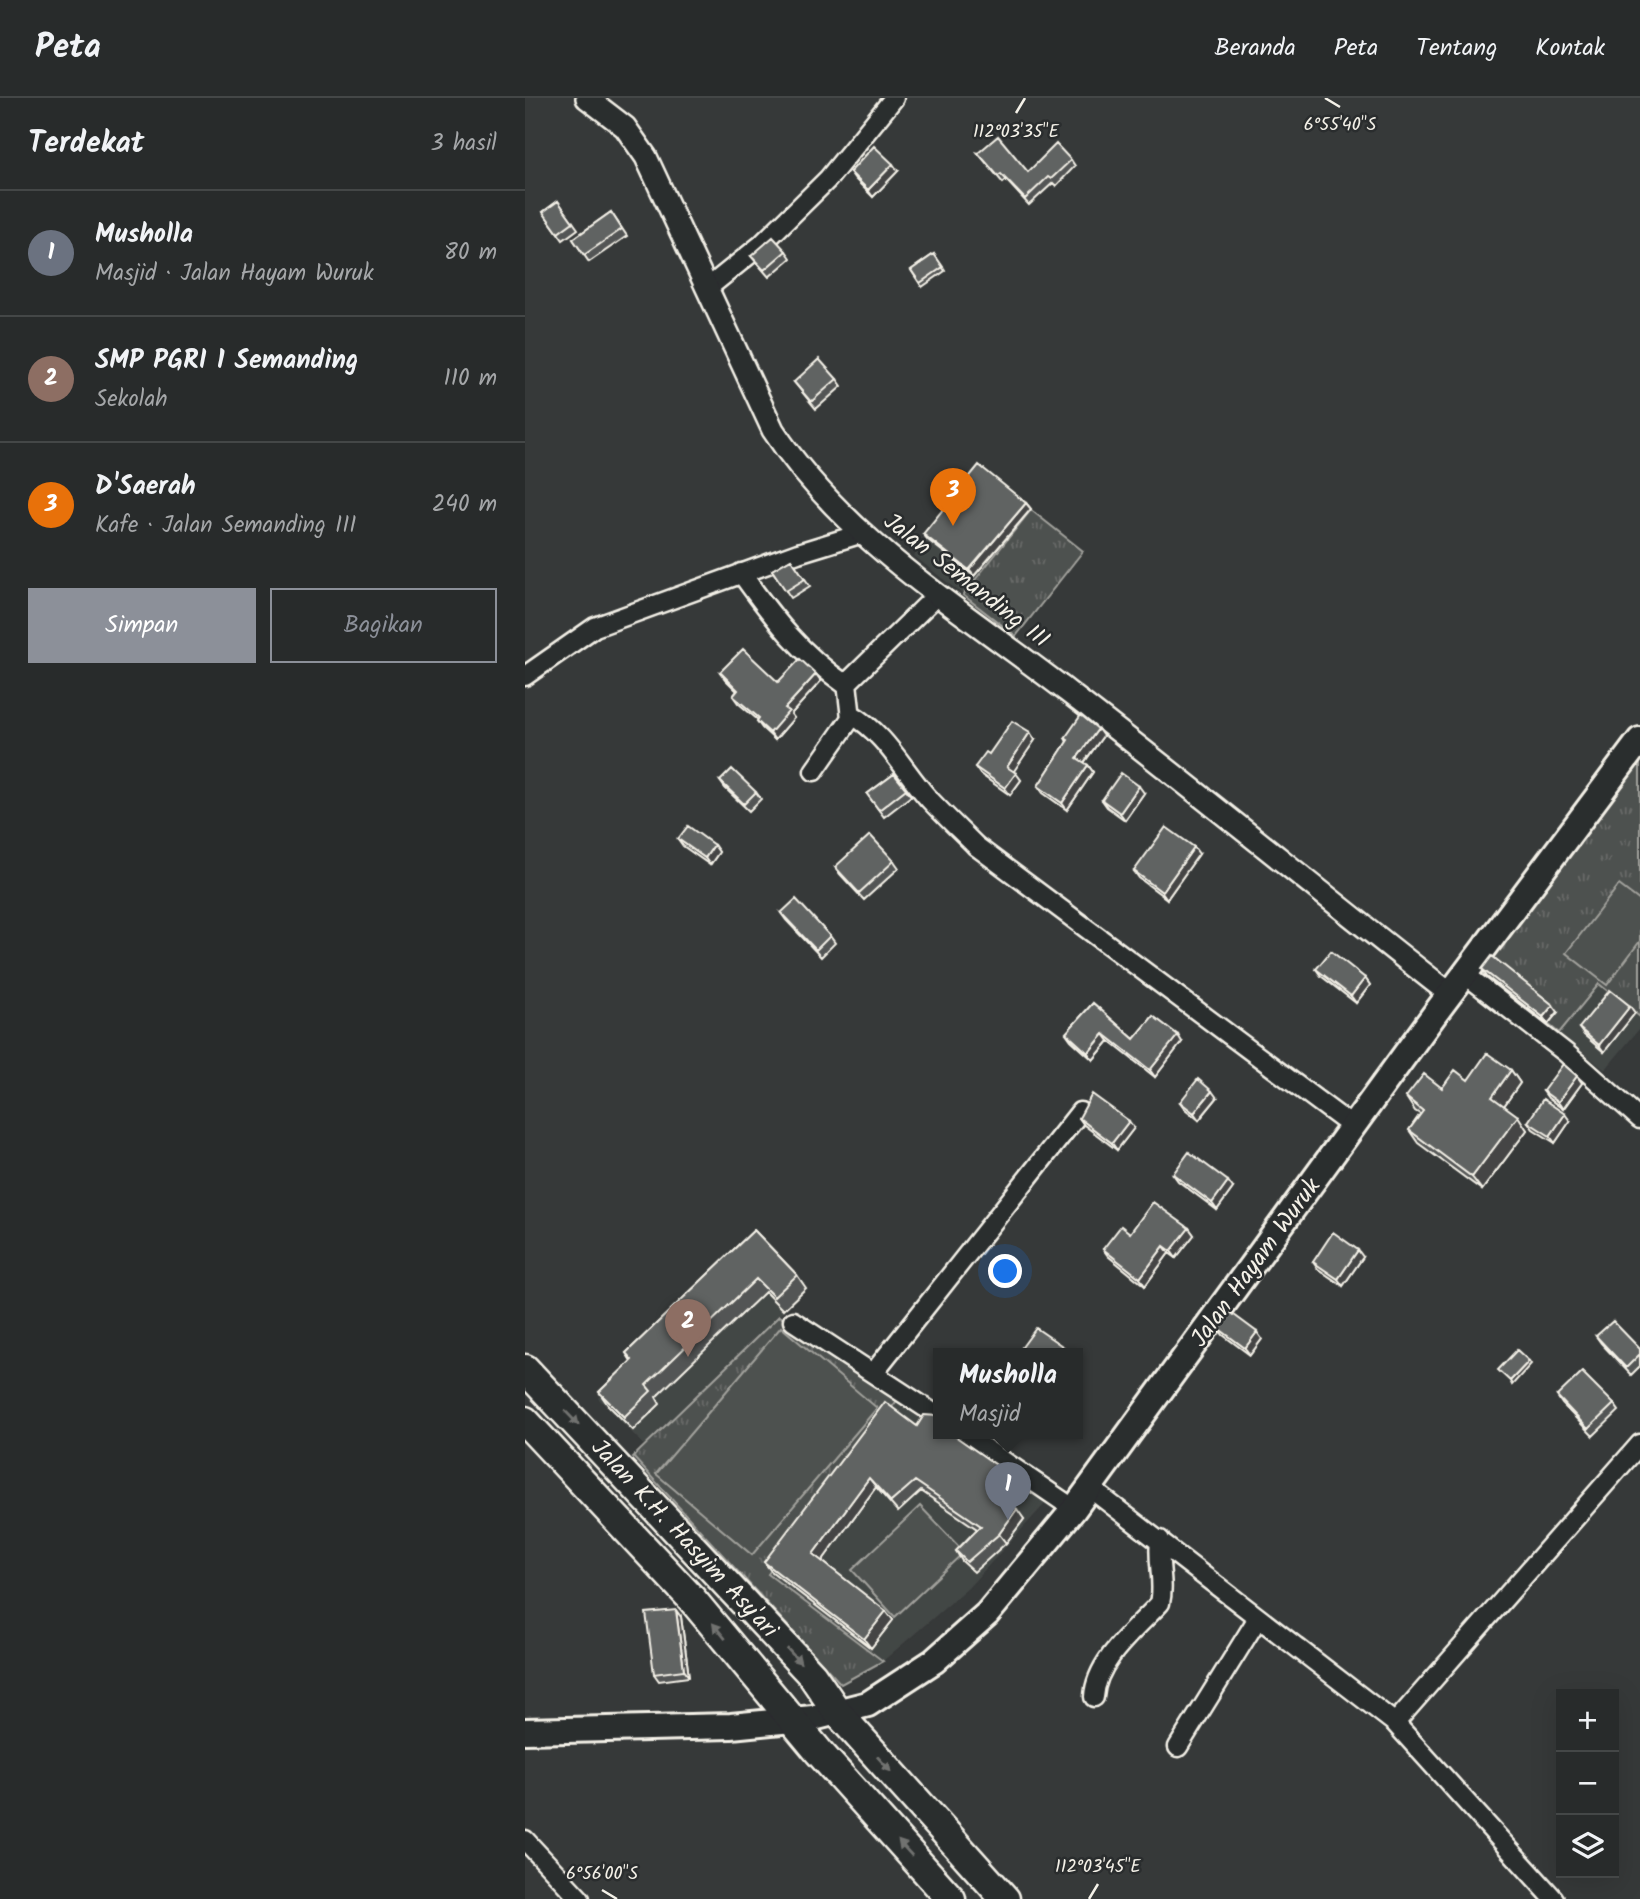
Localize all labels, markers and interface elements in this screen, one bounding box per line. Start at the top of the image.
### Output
text: Peta [35,22,101,75]
text: Beranda [1214,29,1296,68]
text: Peta [1334,29,1378,68]
text: Tentang [1416,29,1497,68]
text: Kontak [1535,29,1605,68]
text: 6°55'40"S [1304,111,1377,140]
text: 112°03'35"E [973,118,1060,147]
text: Terdekat [28,120,144,168]
text: 3 hasil [431,126,497,162]
text: Musholla [95,214,193,256]
text: 1 [48,235,54,271]
text: 80 m [444,235,497,271]
text: Masjid · Jalan Hayam Wuruk [95,256,374,292]
text: SMP PGRI 1 Semanding [95,340,358,382]
text: 2 [44,361,58,397]
text: 110 m [444,361,497,397]
text: Sekolah [95,382,168,418]
text: D'Saerah [95,466,196,508]
pin: 3 [930,468,976,526]
text: 3 [45,487,57,523]
text: 240 m [432,487,497,523]
street label: Jalan Semanding III [874,503,1058,659]
text: Kafe · Jalan Semanding III [95,508,356,544]
button: Simpan [28,588,256,663]
button: Bagikan [270,588,497,663]
street label: Jalan Hayam Wuruk [1181,1169,1332,1356]
your location [988,1254,1022,1288]
pin: 2 [665,1299,711,1357]
popup [933,1348,1083,1439]
text: Musholla [959,1355,1057,1397]
text: Masjid [959,1397,1021,1433]
one-way arrow [564,1409,580,1426]
street label: Jalan K.H. Hasyim Asy'ari [581,1430,788,1649]
pin: 1 [985,1462,1031,1520]
one-way arrow [712,1622,727,1639]
one-way arrow [786,1647,802,1665]
map controls [1556,1689,1619,1878]
button: + [1556,1689,1619,1752]
button: − [1556,1752,1619,1815]
one-way arrow [875,1755,891,1772]
button: layers [1556,1815,1619,1878]
one-way arrow [897,1839,913,1857]
text: 112°03'45"E [1055,1853,1141,1882]
text: 6°56'00"S [566,1860,638,1889]

